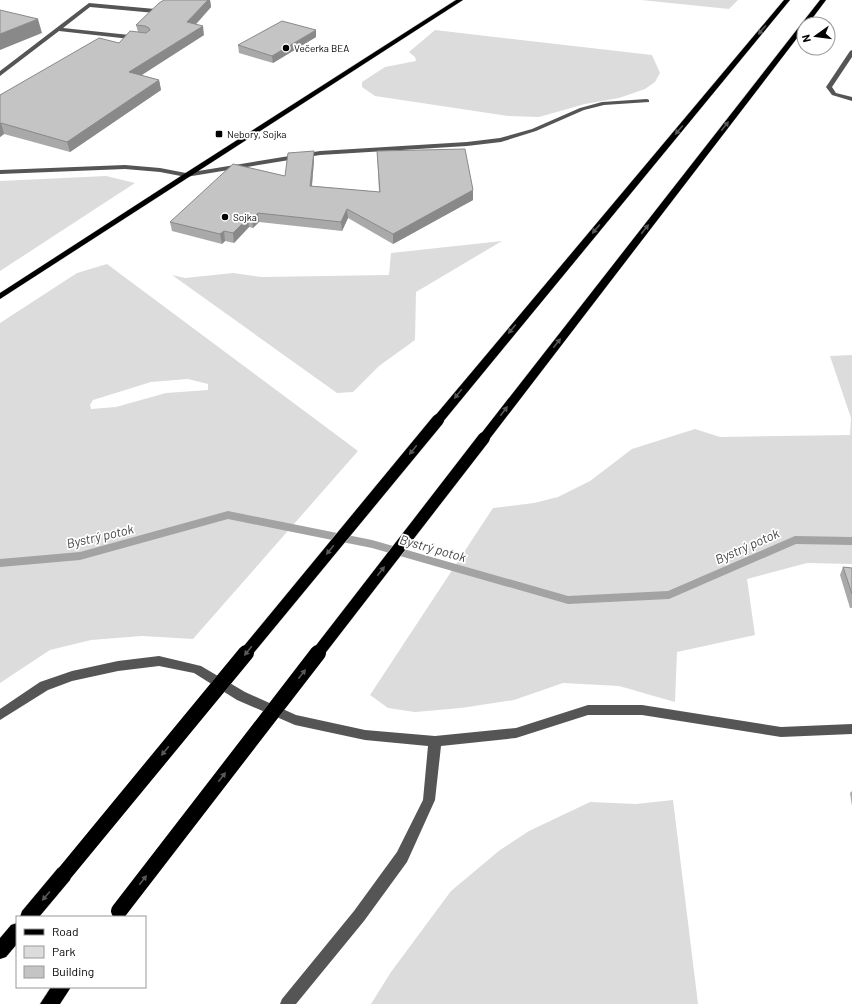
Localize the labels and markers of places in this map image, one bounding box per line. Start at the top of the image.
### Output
place label: Večerka BEA [294,42,349,54]
marker: Večerka BEA [281,43,291,53]
place label: Nebory, Sojka [227,128,286,140]
marker: Nebory, Sojka [214,129,224,139]
place label: Sojka [233,211,257,223]
marker: Sojka [220,212,230,222]

